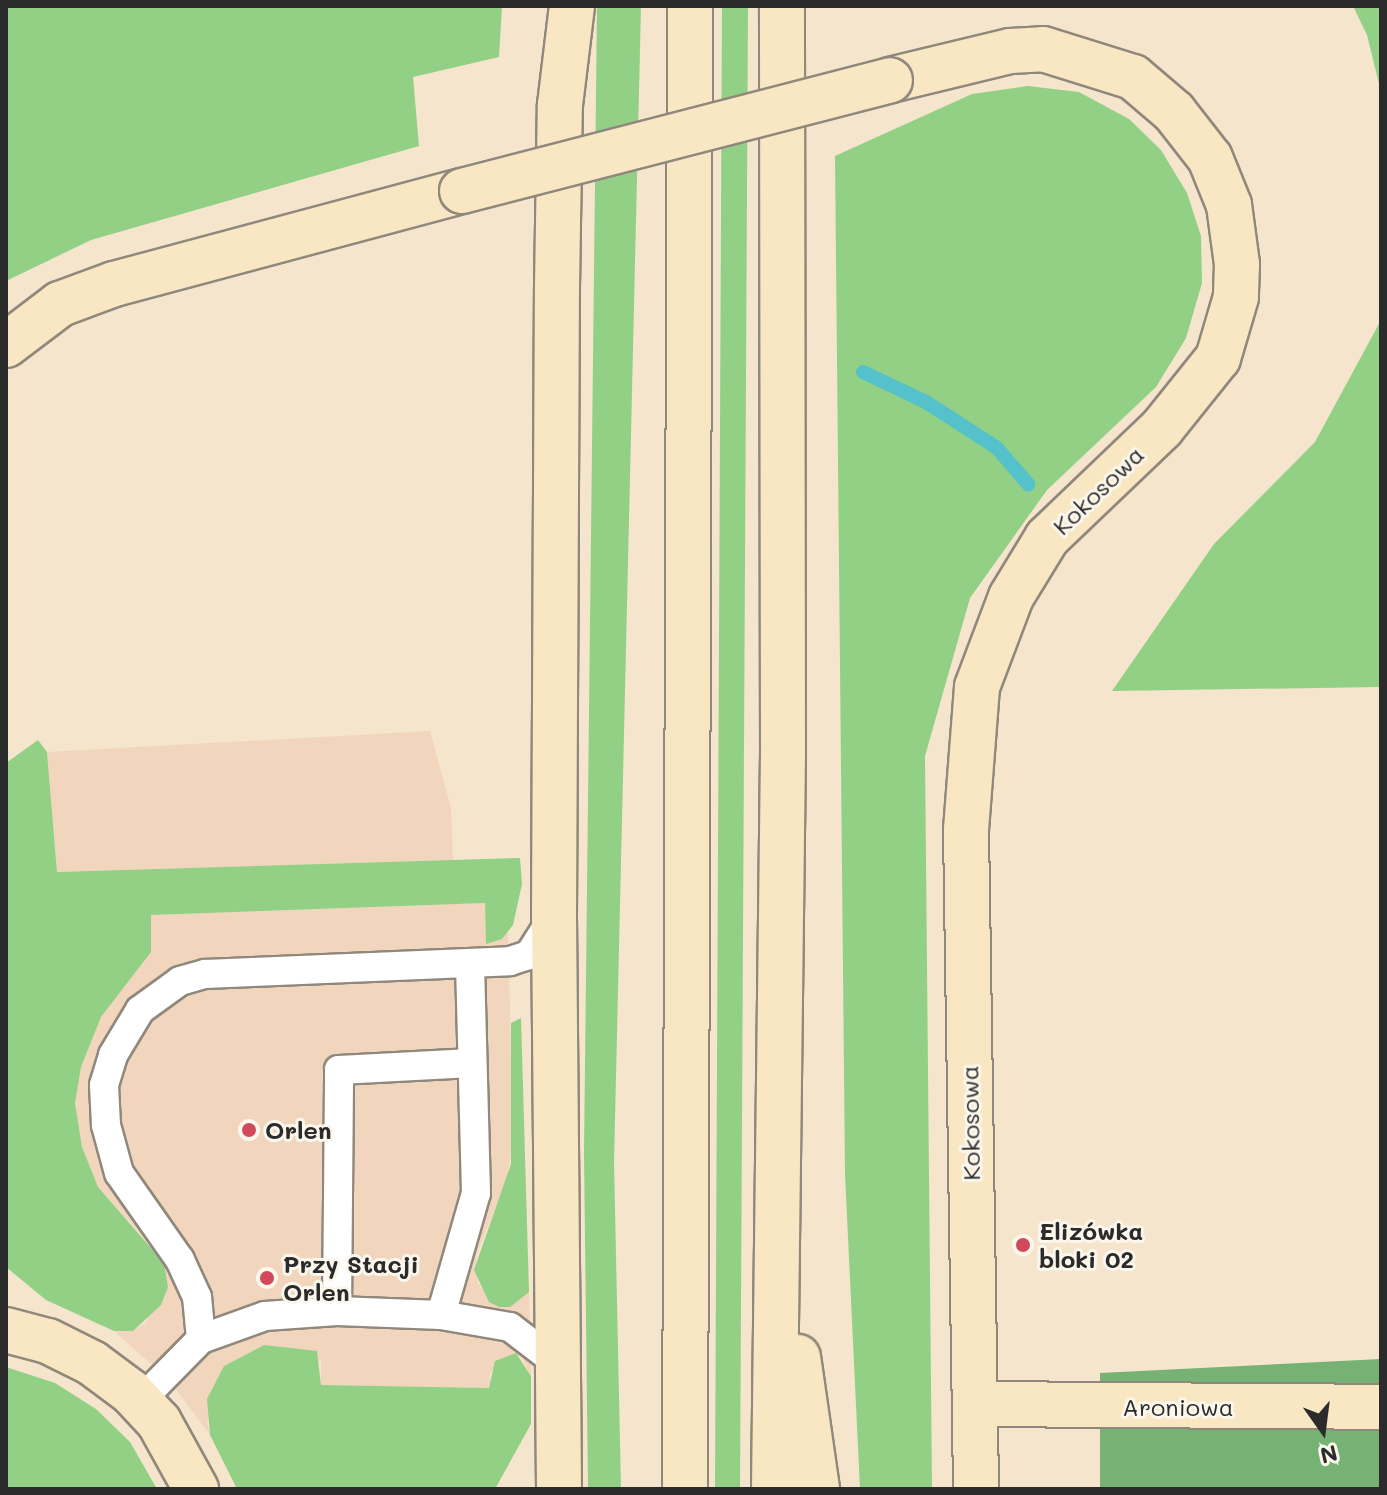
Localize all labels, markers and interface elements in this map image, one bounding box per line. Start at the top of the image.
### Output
street label: Kokosowa [1047,440,1149,540]
street label: Kokosowa [955,1065,985,1181]
place label: Orlen [265,1116,332,1144]
marker: Orlen [240,1121,258,1139]
place label: Elizówka bloki 02 [1039,1217,1143,1273]
marker: Elizówka bloki 02 [1014,1236,1032,1254]
place label: Przy Stacji Orlen [283,1250,419,1306]
marker: Przy Stacji Orlen [258,1269,276,1287]
north arrow [1283,1391,1363,1471]
street label: Aroniowa [1122,1393,1234,1421]
text: N [1317,1439,1341,1471]

